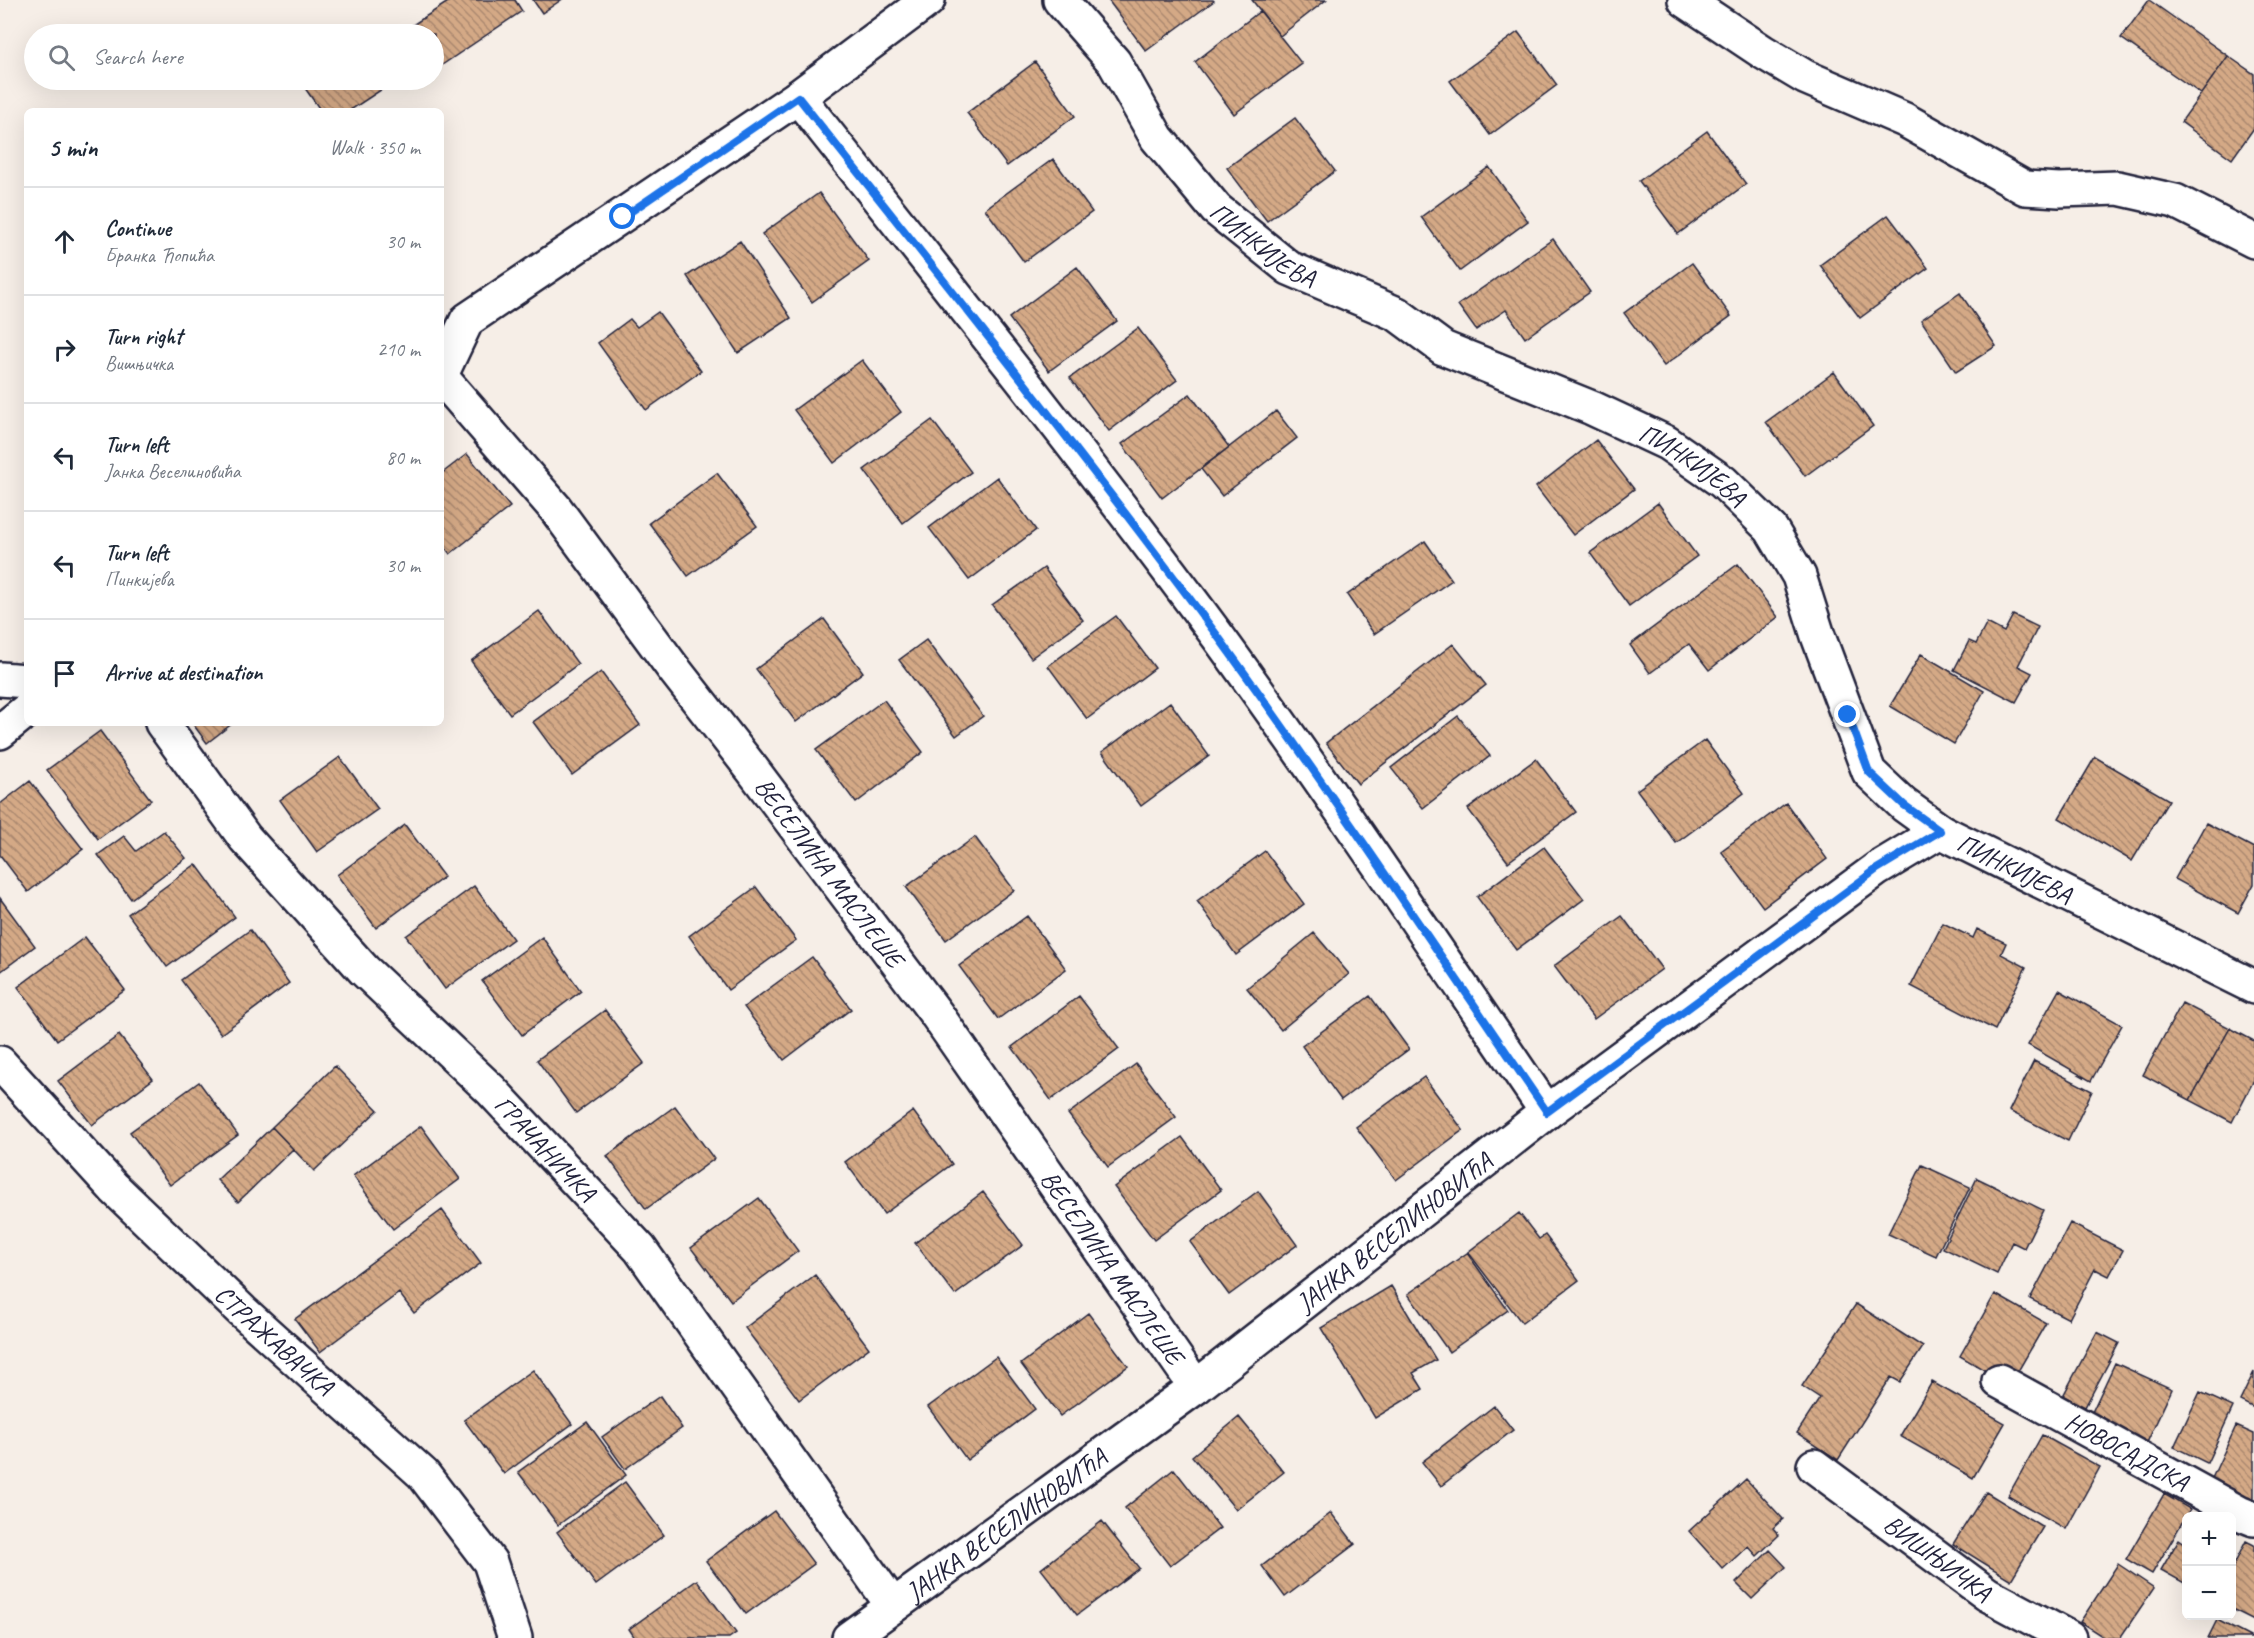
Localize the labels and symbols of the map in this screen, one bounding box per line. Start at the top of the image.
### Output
street label: ПИНКИЈЕВА [1203,194,1322,294]
route start [609,203,635,229]
street label: ПИНКИЈЕВА [1634,416,1755,513]
route end [1834,701,1860,727]
street label: ВЕСЕЛИНА МАСЛЕШЕ [748,771,913,976]
street label: ПИНКИЈЕВА [1952,826,2079,911]
street label: ГРАЧАНИЧКА [488,1088,605,1210]
street label: ЈАНКА ВЕСЕЛИНОВИЋА [1288,1144,1500,1320]
street label: ВЕСЕЛИНА МАСЛЕШЕ [1034,1164,1193,1373]
street label: СТРАЖАВАЧКА [208,1277,342,1403]
street label: НОВОСАДСКА [2060,1404,2196,1499]
street label: ЈАНКА ВЕСЕЛИНОВИЋА [898,1439,1115,1609]
street label: ВИШЊИЧКА [1877,1507,1999,1609]

